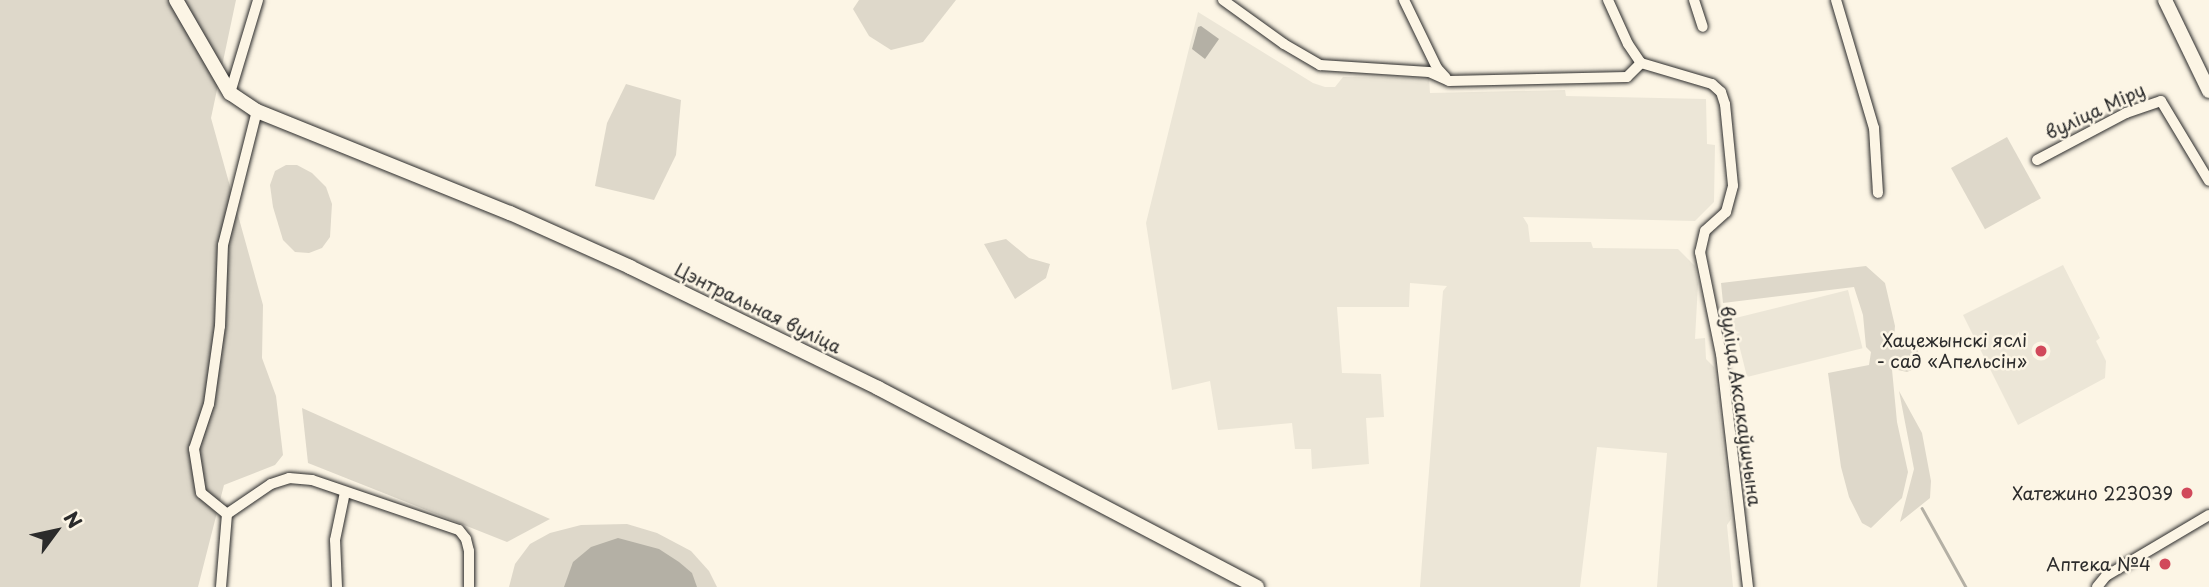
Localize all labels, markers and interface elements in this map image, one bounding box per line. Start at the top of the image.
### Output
street label: вуліца Міру [2042,79,2148,143]
street label: Цэнтральная вуліца [671,258,845,358]
street label: вуліца Аксакаўшчына [1716,304,1766,508]
place label: Хацежынскі яслі - сад «Апельсін» [1876,330,2027,372]
marker: Хацежынскі яслі - сад «Апельсін» [2033,343,2049,359]
place label: Хатежино 223039 [2012,482,2173,504]
marker: Хатежино 223039 [2179,485,2195,501]
north arrow [21,496,91,566]
text: N [58,506,89,534]
place label: Аптека №4 [2046,553,2151,575]
marker: Аптека №4 [2157,556,2173,572]

